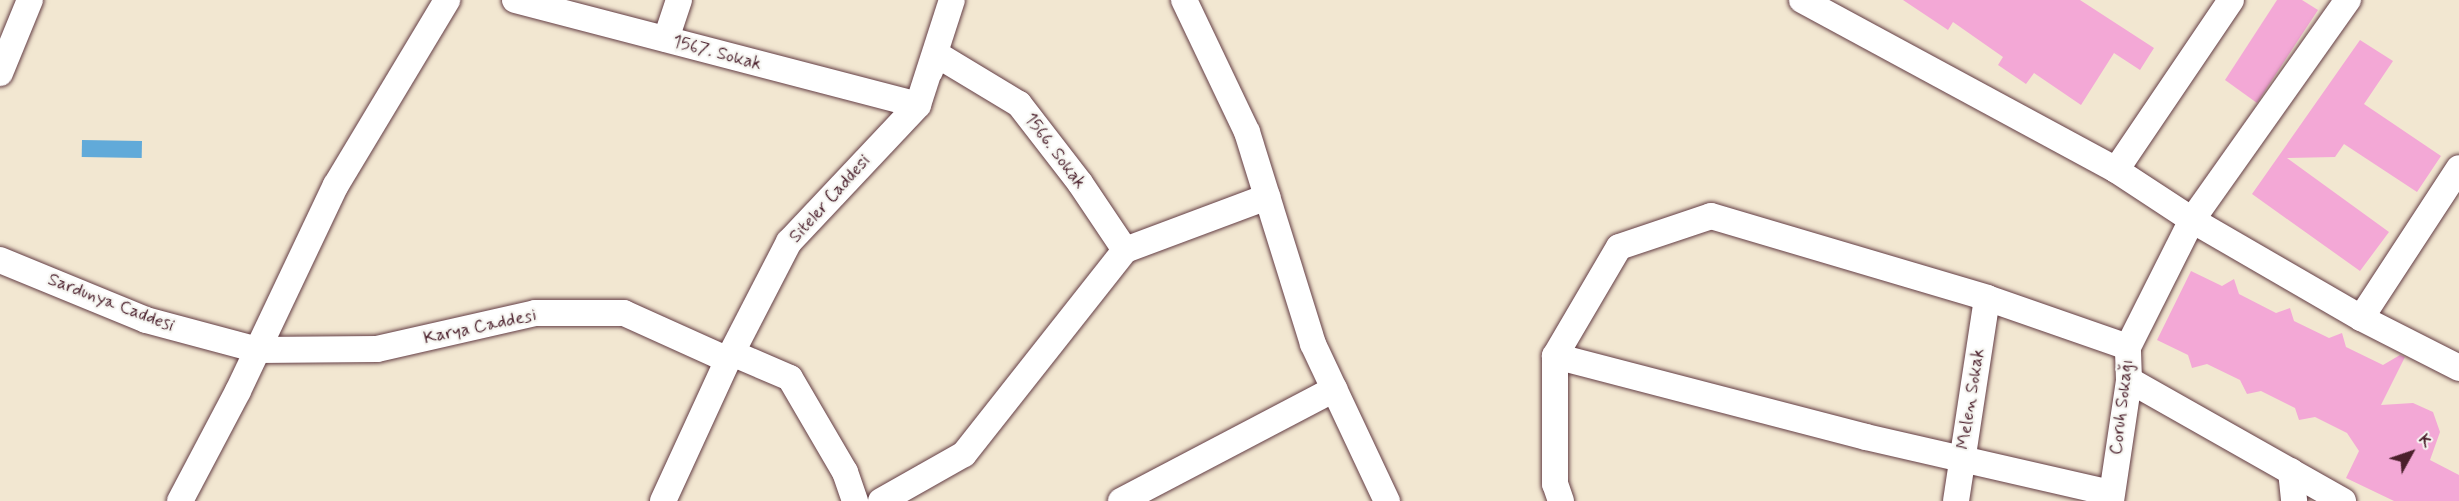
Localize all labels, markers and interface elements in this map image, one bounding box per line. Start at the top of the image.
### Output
street label: 1567. Sokak [670,31,764,75]
street label: 1566. Sokak [1019,109,1091,193]
street label: Siteler Caddesi [784,149,876,249]
street label: Sardunya Caddesi [43,268,179,338]
street label: Karya Caddesi [423,305,537,349]
street label: Melen Sokak [1952,347,1990,451]
street label: Coruh Sokağı [2105,358,2139,456]
north arrow [2381,423,2441,483]
text: K [2414,430,2437,452]

